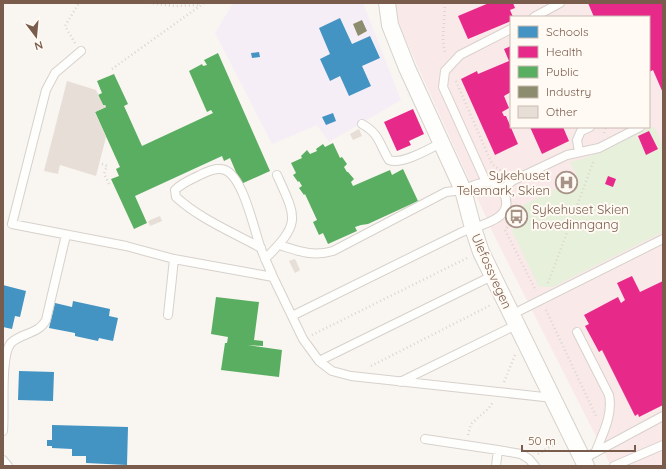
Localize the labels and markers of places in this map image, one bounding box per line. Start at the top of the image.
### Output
place label: Sykehuset Telemark, Skien [456,167,550,198]
hospital icon: Sykehuset Telemark, Skien [553,169,579,195]
place label: Sykehuset Skien hovedinngang [532,201,629,232]
bus stop icon: Sykehuset Skien hovedinngang [504,203,530,229]

